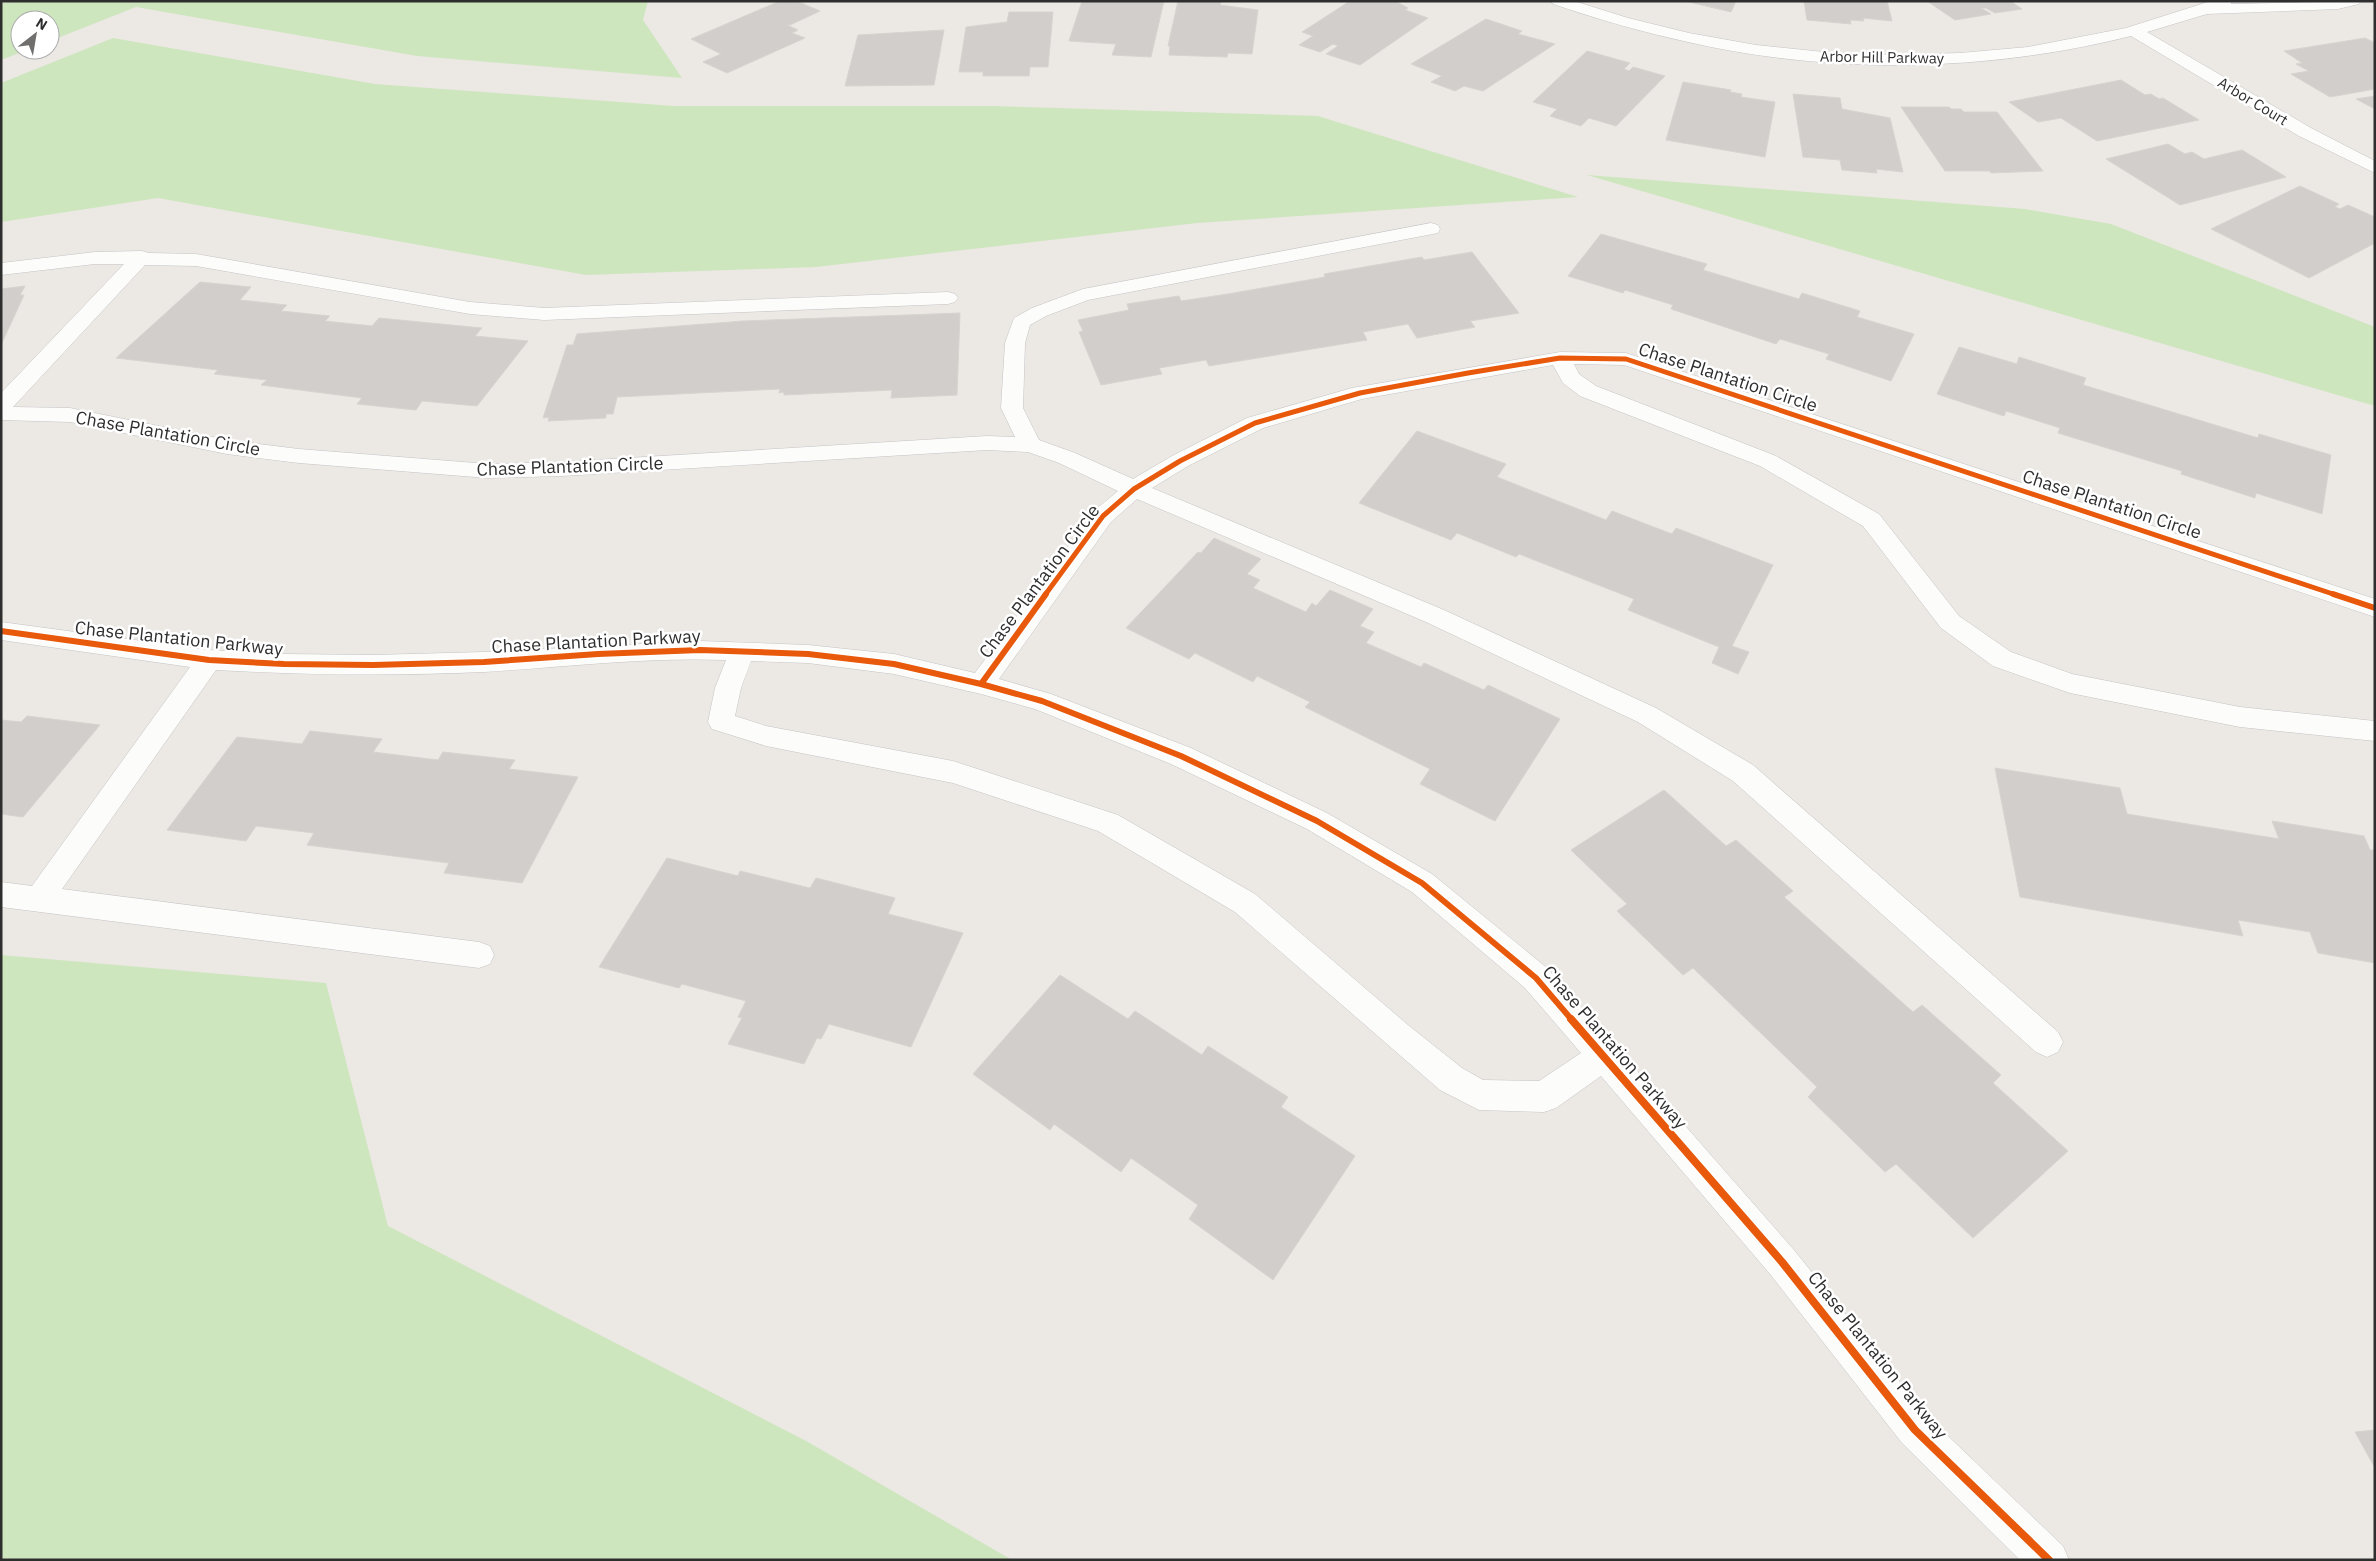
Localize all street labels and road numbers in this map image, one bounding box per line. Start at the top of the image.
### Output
street label: Arbor Hill Parkway [1820,46,1945,68]
street label: Arbor Court [2215,73,2291,129]
street label: Chase Plantation Circle [1636,337,1821,417]
street label: Chase Plantation Circle [74,405,262,461]
street label: Chase Plantation Circle [476,451,664,481]
street label: Chase Plantation Circle [2020,464,2205,544]
street label: Chase Plantation Circle [974,499,1104,663]
street label: Chase Plantation Parkway [74,616,284,660]
street label: Chase Plantation Parkway [491,624,701,658]
street label: Chase Plantation Parkway [1538,960,1692,1134]
street label: Chase Plantation Parkway [1803,1266,1953,1444]

